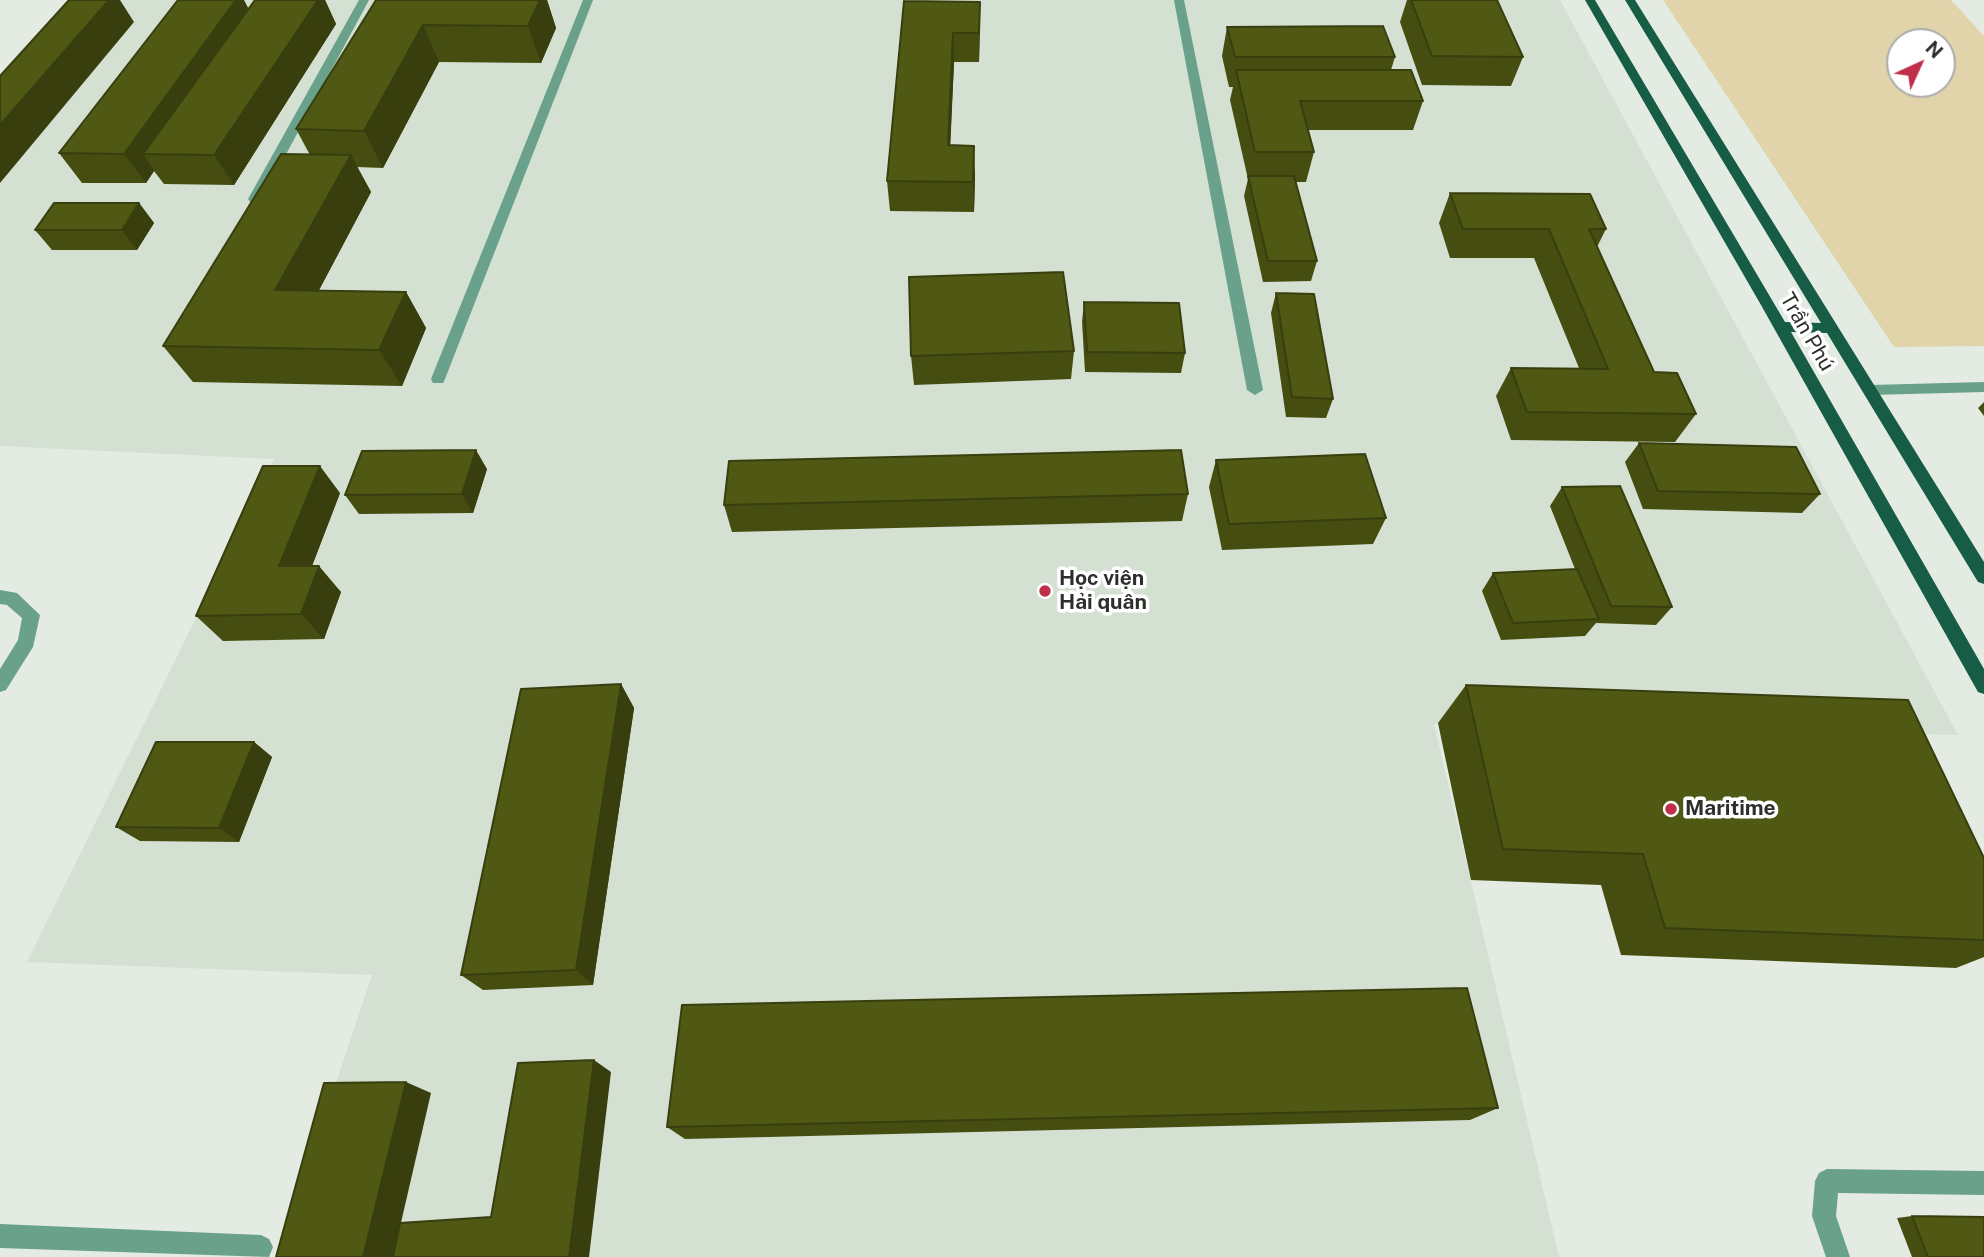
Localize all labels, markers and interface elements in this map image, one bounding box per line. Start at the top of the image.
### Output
north arrow [1886,28,1956,98]
text: N [1921,37,1947,63]
street label: Trần Phú [1775,288,1839,376]
place label: Học viện Hải quân [1059,566,1147,616]
marker: Học viện Hải quân [1037,583,1053,599]
place label: Maritime [1685,796,1776,822]
marker: Maritime [1663,801,1679,817]

